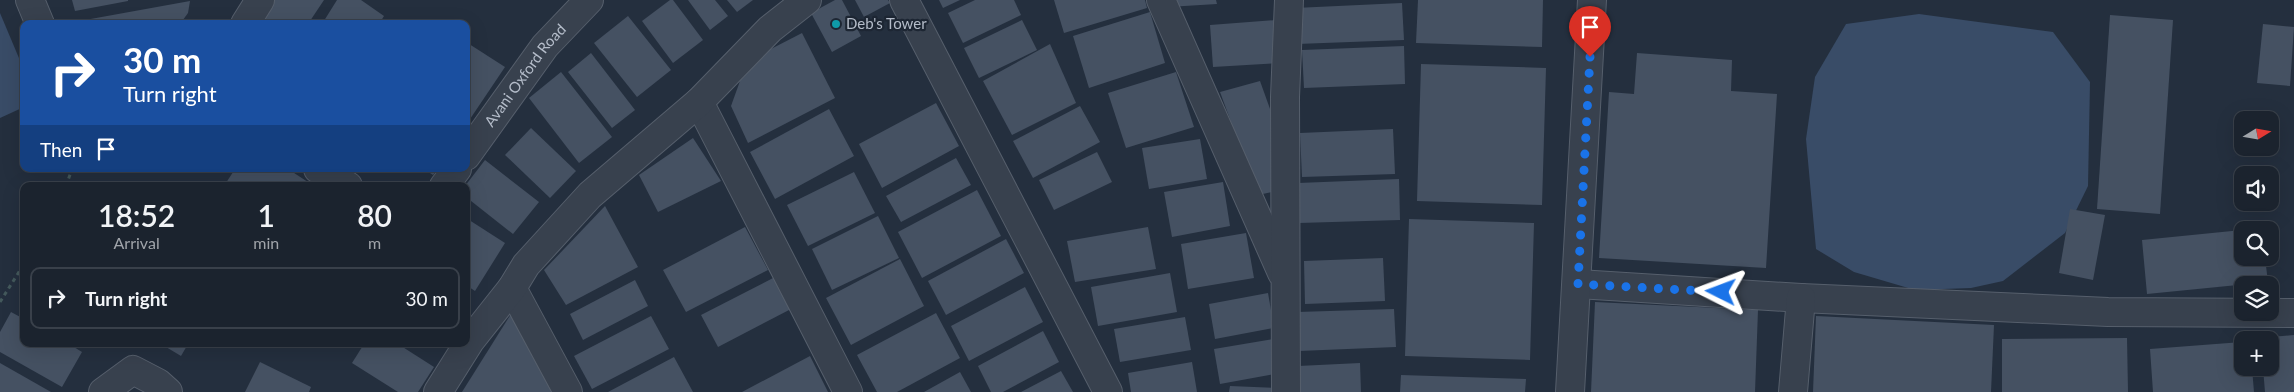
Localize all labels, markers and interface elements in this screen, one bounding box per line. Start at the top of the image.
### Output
pin [1569,6,1611,57]
icon: arrive [1576,13,1604,41]
place label: Deb's Tower [846,14,927,32]
marker: Deb's Tower [830,18,842,30]
street label: Avani Oxford Road [480,20,569,130]
text: 30 m [123,38,201,80]
icon: right [40,40,105,105]
text: Turn right [123,80,217,107]
north arrow [2234,111,2279,156]
map controls [2234,111,2279,376]
icon: arrive [92,135,120,163]
text: Then [40,138,82,161]
button: sound [2234,166,2279,211]
text: 18:52 [98,197,175,233]
text: 1 [258,197,275,233]
text: 80 [357,197,392,233]
button: search [2234,221,2279,266]
text: Arrival [114,233,160,252]
text: min [253,233,279,252]
text: m [368,233,381,252]
position arrow [1694,265,1746,317]
button: layers [2234,276,2279,321]
icon: right [42,284,70,312]
text: Turn right [85,287,167,310]
text: 30 m [405,287,448,310]
button: + [2234,331,2279,376]

